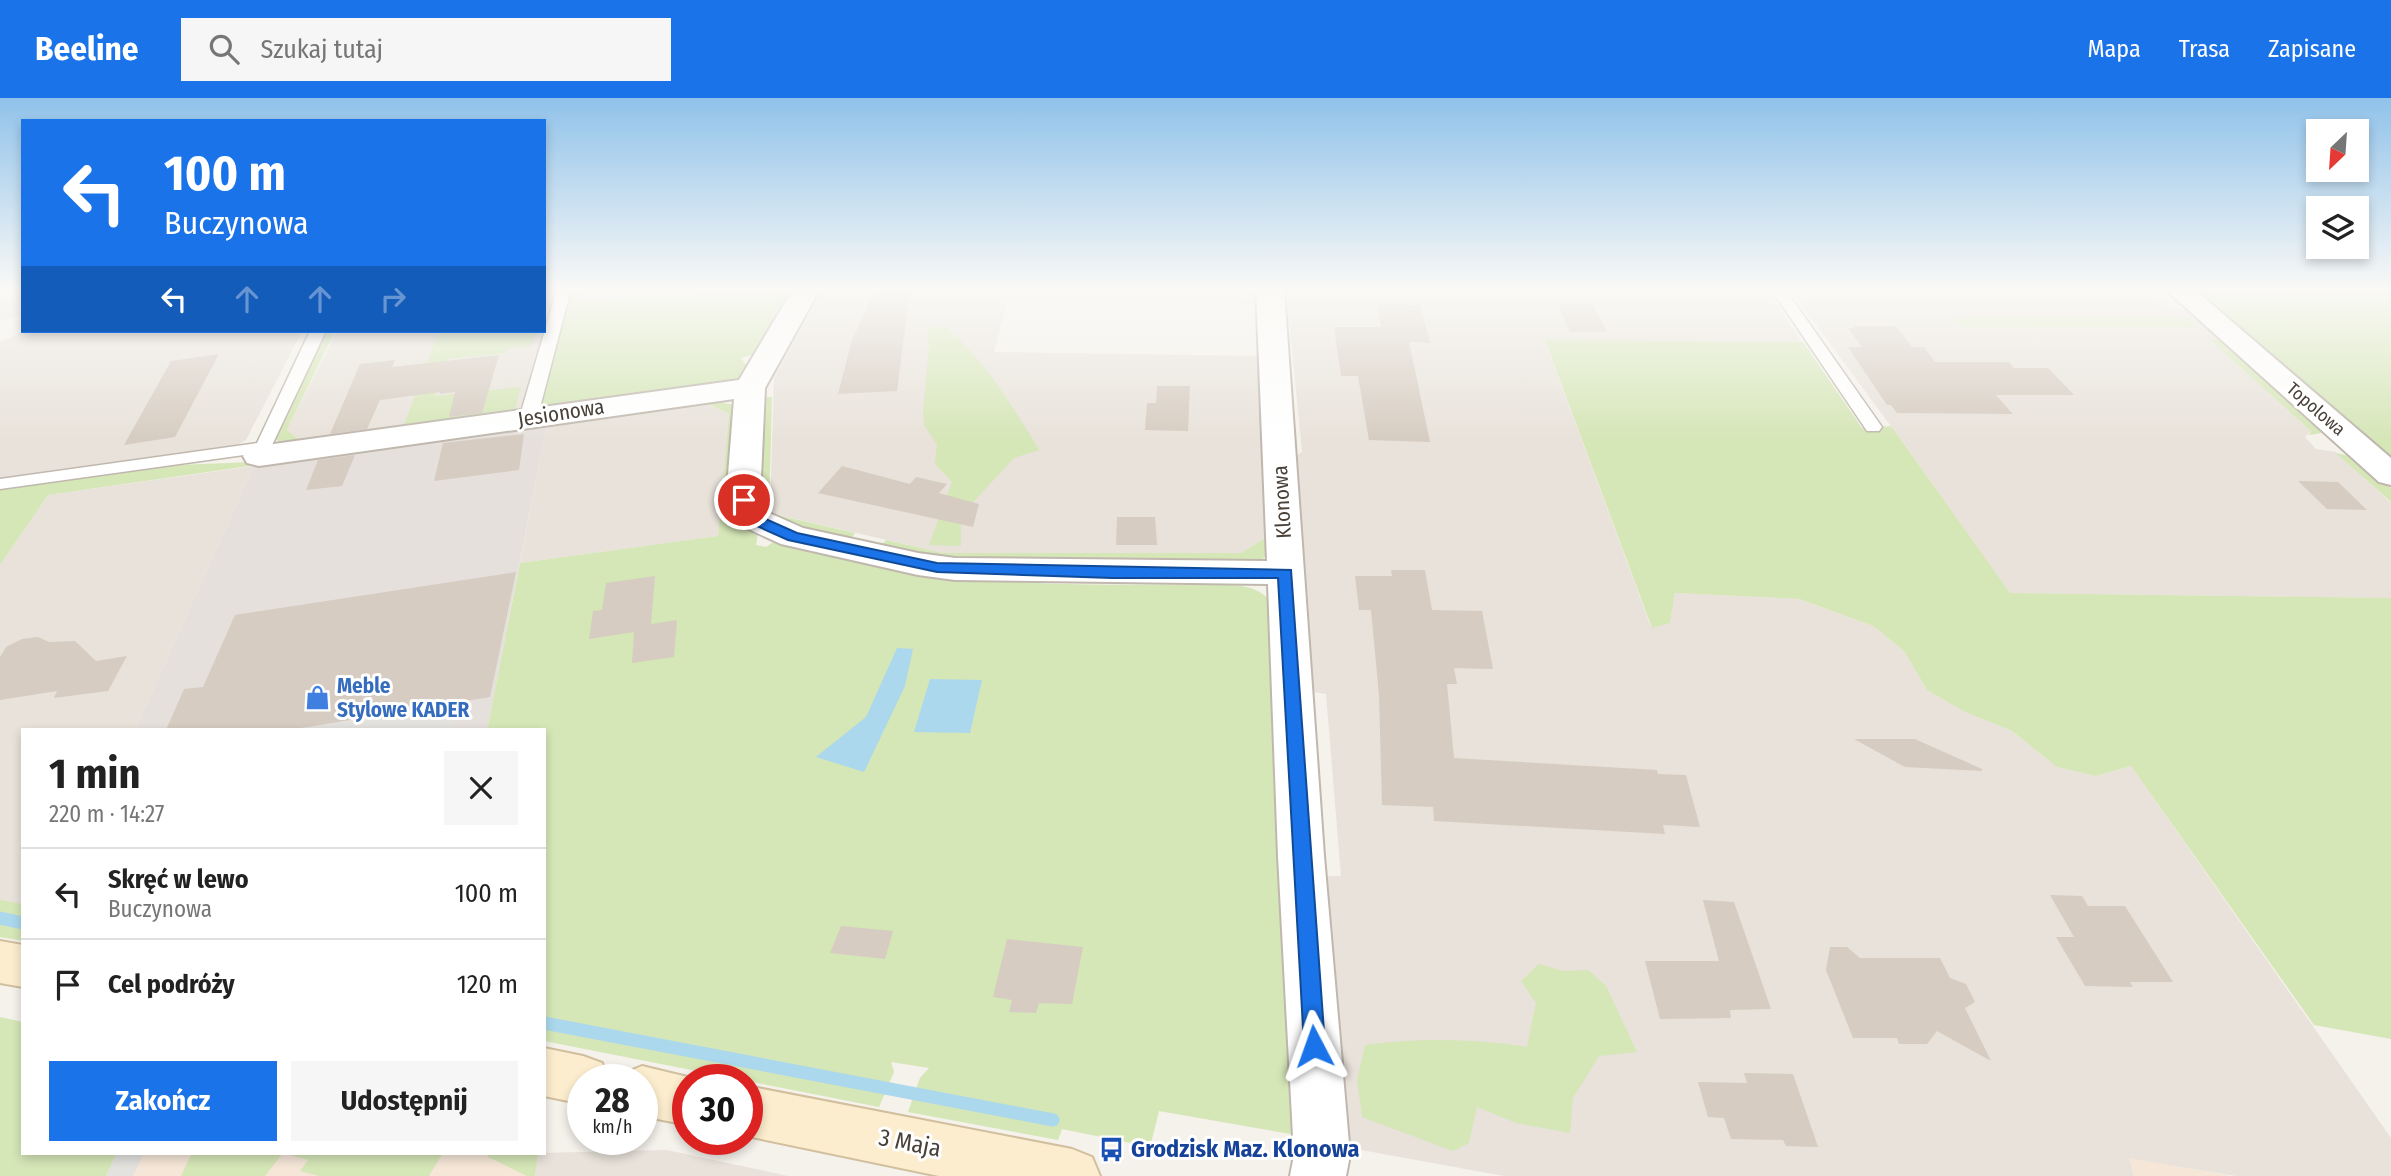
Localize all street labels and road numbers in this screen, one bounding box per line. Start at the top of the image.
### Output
street label: Topolowa [2282,378,2350,440]
street label: Jesionowa [516,393,606,433]
street label: Klonowa [1267,465,1297,539]
street label: 3 Maja [876,1123,944,1163]

